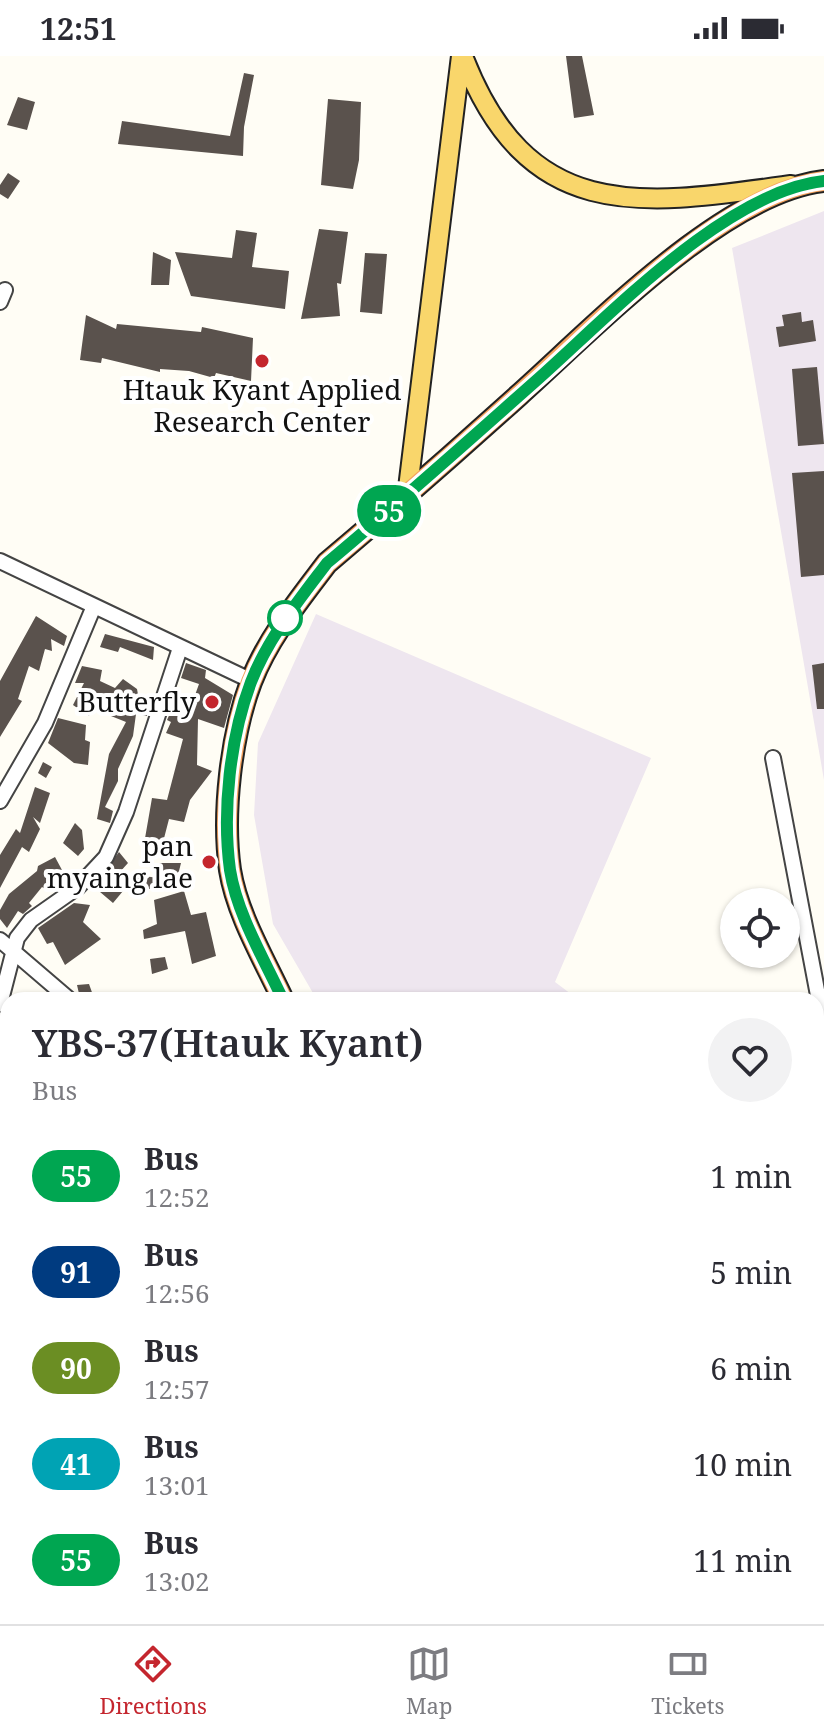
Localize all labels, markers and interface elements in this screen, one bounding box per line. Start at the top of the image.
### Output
text: 12:51 [40,8,117,49]
marker: Htauk Kyant Applied Research Center [253,352,271,370]
place label: Htauk Kyant Applied Research Center [123,370,401,440]
line badge: 55 [353,485,425,537]
text: 55 [373,492,405,530]
unlabelled marker [268,601,302,635]
place label: Butterfly [78,682,196,720]
marker: Butterfly [203,693,221,711]
place label: pan myaing lae [47,826,193,896]
marker: pan myaing lae [200,853,218,871]
map controls [720,888,800,968]
button: locate [720,888,800,968]
text: YBS-37(Htauk Kyant) [32,1016,423,1068]
button: heart [708,1018,792,1102]
text: Bus [32,1072,77,1108]
text: Bus [144,1138,199,1179]
text: 1 min [710,1156,792,1197]
text: 55 [60,1157,92,1195]
text: 12:52 [144,1179,210,1215]
text: Bus [144,1234,199,1275]
text: 5 min [710,1252,792,1293]
text: 91 [60,1253,92,1291]
text: 12:56 [144,1275,210,1311]
text: Bus [144,1330,199,1371]
text: 6 min [710,1348,792,1389]
text: 90 [60,1349,92,1387]
text: 12:57 [144,1371,210,1407]
text: Bus [144,1426,199,1467]
text: 10 min [693,1444,792,1485]
text: 41 [60,1445,92,1483]
text: 13:01 [144,1467,210,1503]
text: Bus [144,1522,199,1563]
text: 11 min [693,1540,792,1581]
text: 55 [60,1541,92,1579]
text: 13:02 [144,1563,210,1599]
tab: Directions [99,1642,207,1720]
tab: Map [406,1642,452,1720]
tab: Tickets [651,1642,725,1720]

